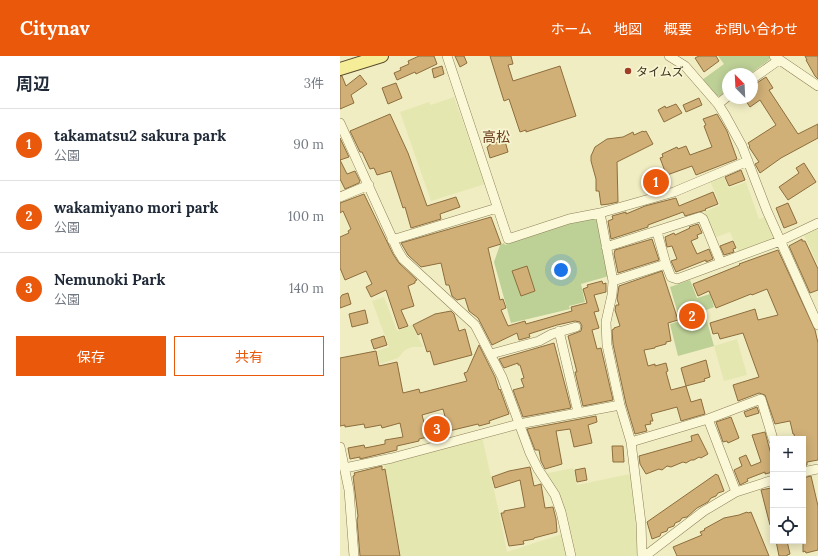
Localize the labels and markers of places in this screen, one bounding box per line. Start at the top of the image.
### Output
place label: タイムズ [636,64,684,79]
marker: タイムズ [623,66,633,76]
pin: 1 [643,167,669,197]
pin: 2 [679,301,705,331]
pin: 3 [424,414,450,444]

